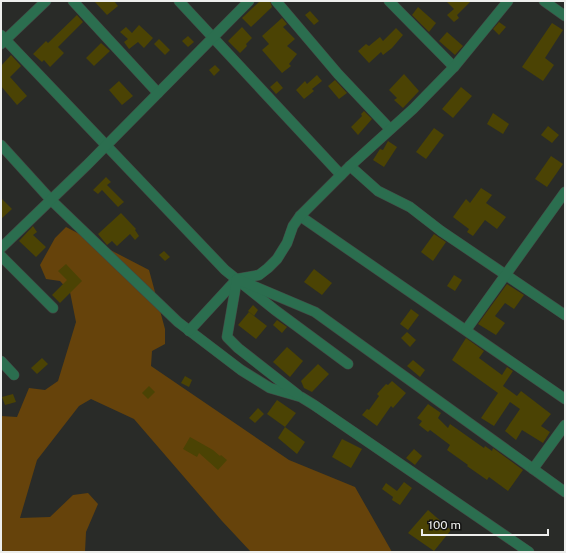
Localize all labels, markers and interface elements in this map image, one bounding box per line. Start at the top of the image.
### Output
scale bar [422,511,548,537]
text: 100 m [428,518,461,532]

